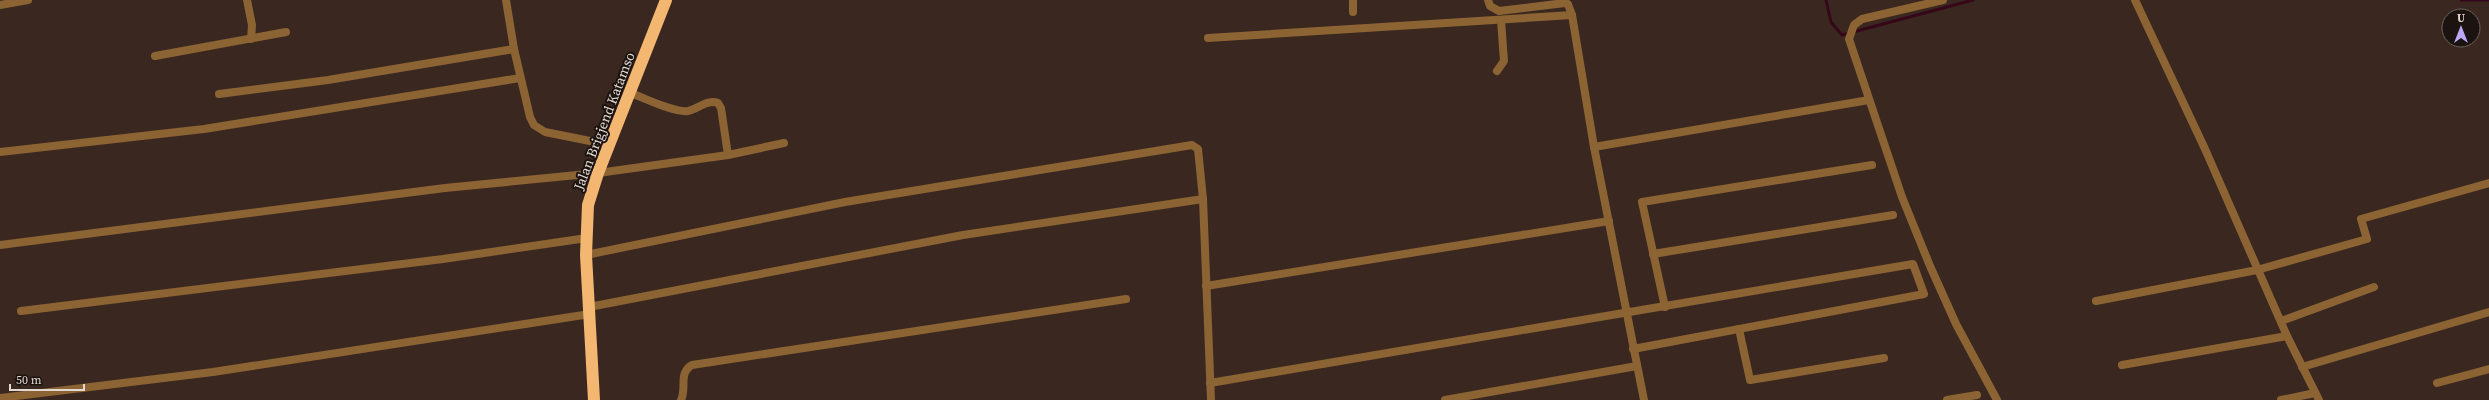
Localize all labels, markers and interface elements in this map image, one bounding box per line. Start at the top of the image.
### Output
north arrow [2441,8,2481,48]
text: U [2457,11,2465,26]
street label: Jalan Brigjend Katamso [568,49,640,194]
scale bar [10,366,84,392]
text: 50 m [16,372,42,388]

